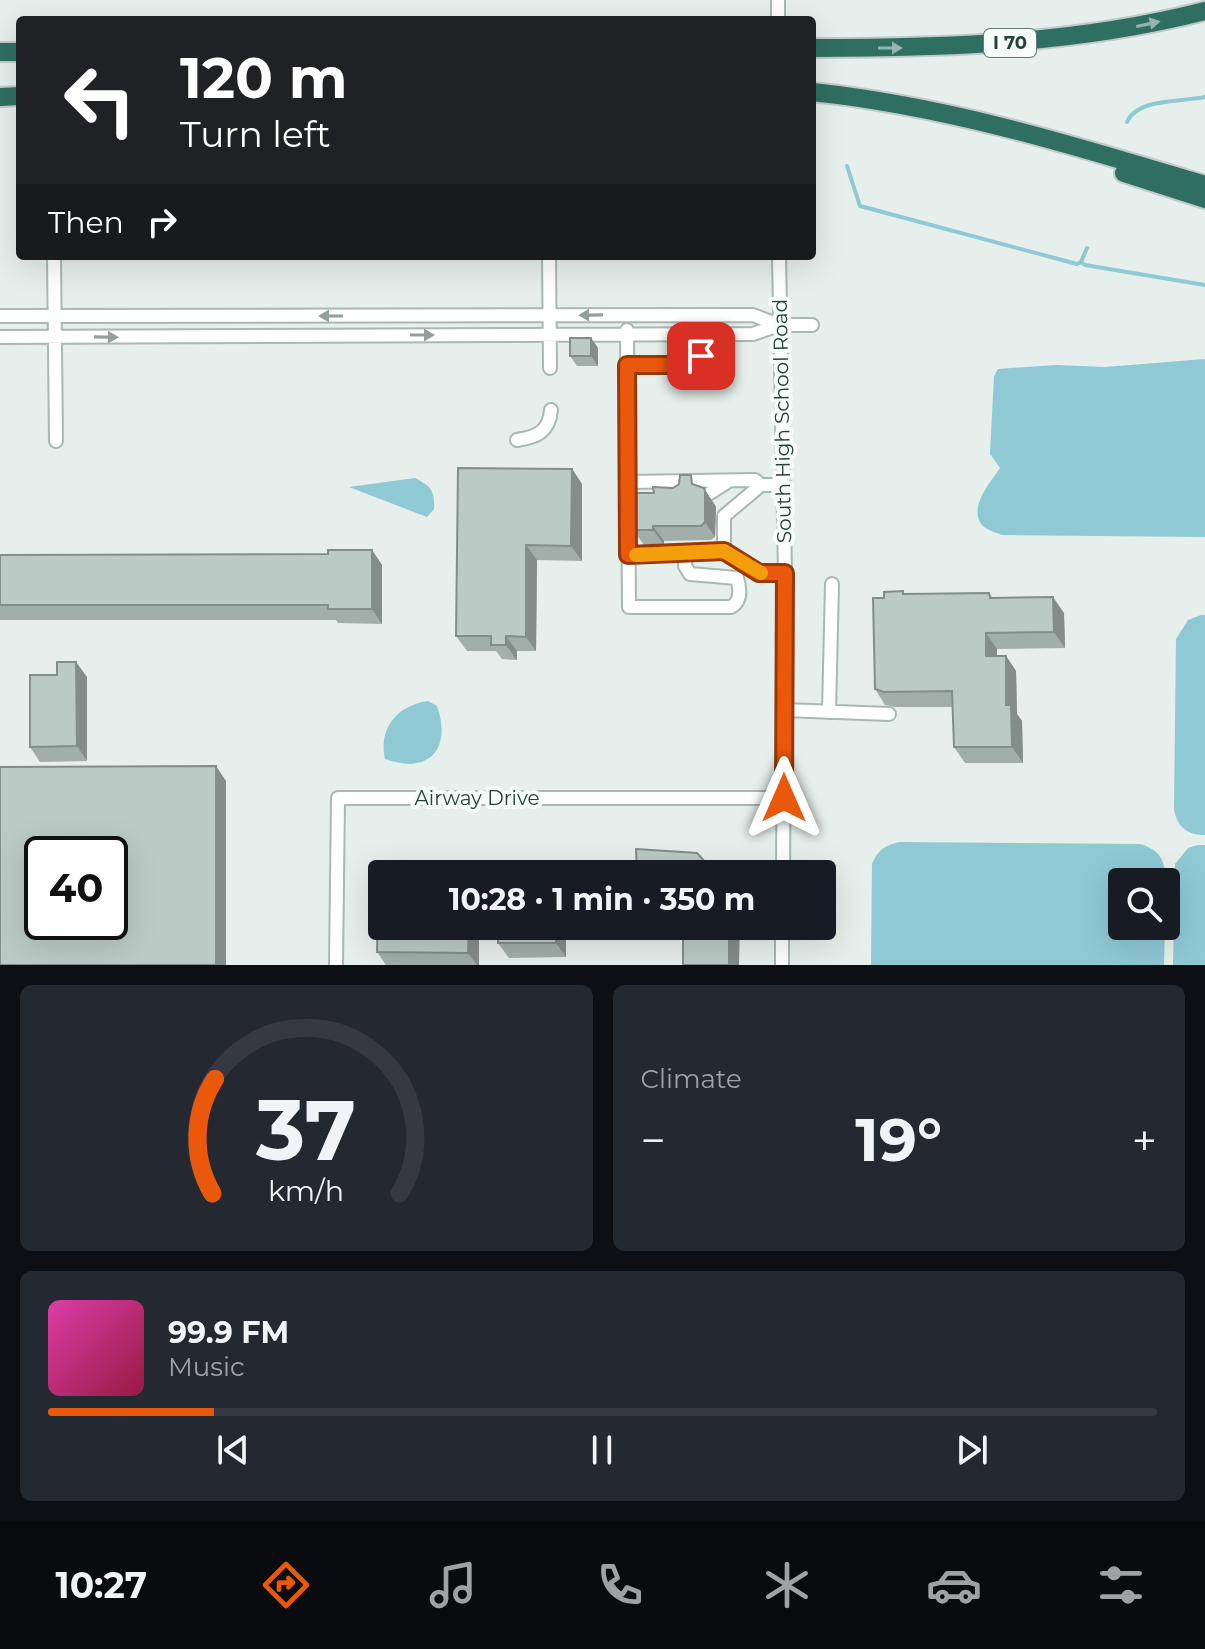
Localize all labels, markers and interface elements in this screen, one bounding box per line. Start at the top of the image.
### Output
one-way arrow [1136,17,1161,30]
road number: I 70 [984,29,1036,57]
one-way arrow [878,42,903,54]
text: 120 m [180,44,348,112]
icon: left [48,48,152,152]
text: Turn left [180,112,331,156]
icon: right [140,200,184,244]
text: Then [48,204,124,241]
street label: South High School Road [768,299,796,543]
one-way arrow [578,309,603,321]
one-way arrow [318,310,343,322]
pin [667,322,735,390]
one-way arrow [410,329,435,341]
one-way arrow [94,331,119,343]
icon: arrive [679,334,723,378]
position arrow [742,756,826,840]
street label: Airway Drive [414,786,540,810]
speed limit sign: 40 [24,836,128,940]
map controls [1108,868,1180,940]
button: search [1108,868,1180,940]
text: 10:28 · 1 min · 350 m [449,881,755,918]
text: Climate [641,1063,742,1095]
text: 37 [255,1079,356,1181]
text: 19° [855,1103,942,1176]
text: − [641,1113,666,1167]
text: + [1132,1113,1157,1167]
text: km/h [268,1173,344,1208]
text: 99.9 FM [168,1314,289,1351]
text: Music [168,1351,245,1383]
icon: previous [211,1428,255,1472]
icon: pause [580,1428,624,1472]
icon: next [950,1428,994,1472]
icon: directions [258,1557,314,1613]
icon: music [425,1557,481,1613]
icon: phone [592,1557,648,1613]
icon: climate [759,1557,815,1613]
icon: car [926,1557,982,1613]
icon: filters [1093,1557,1149,1613]
text: 10:27 [56,1563,147,1607]

